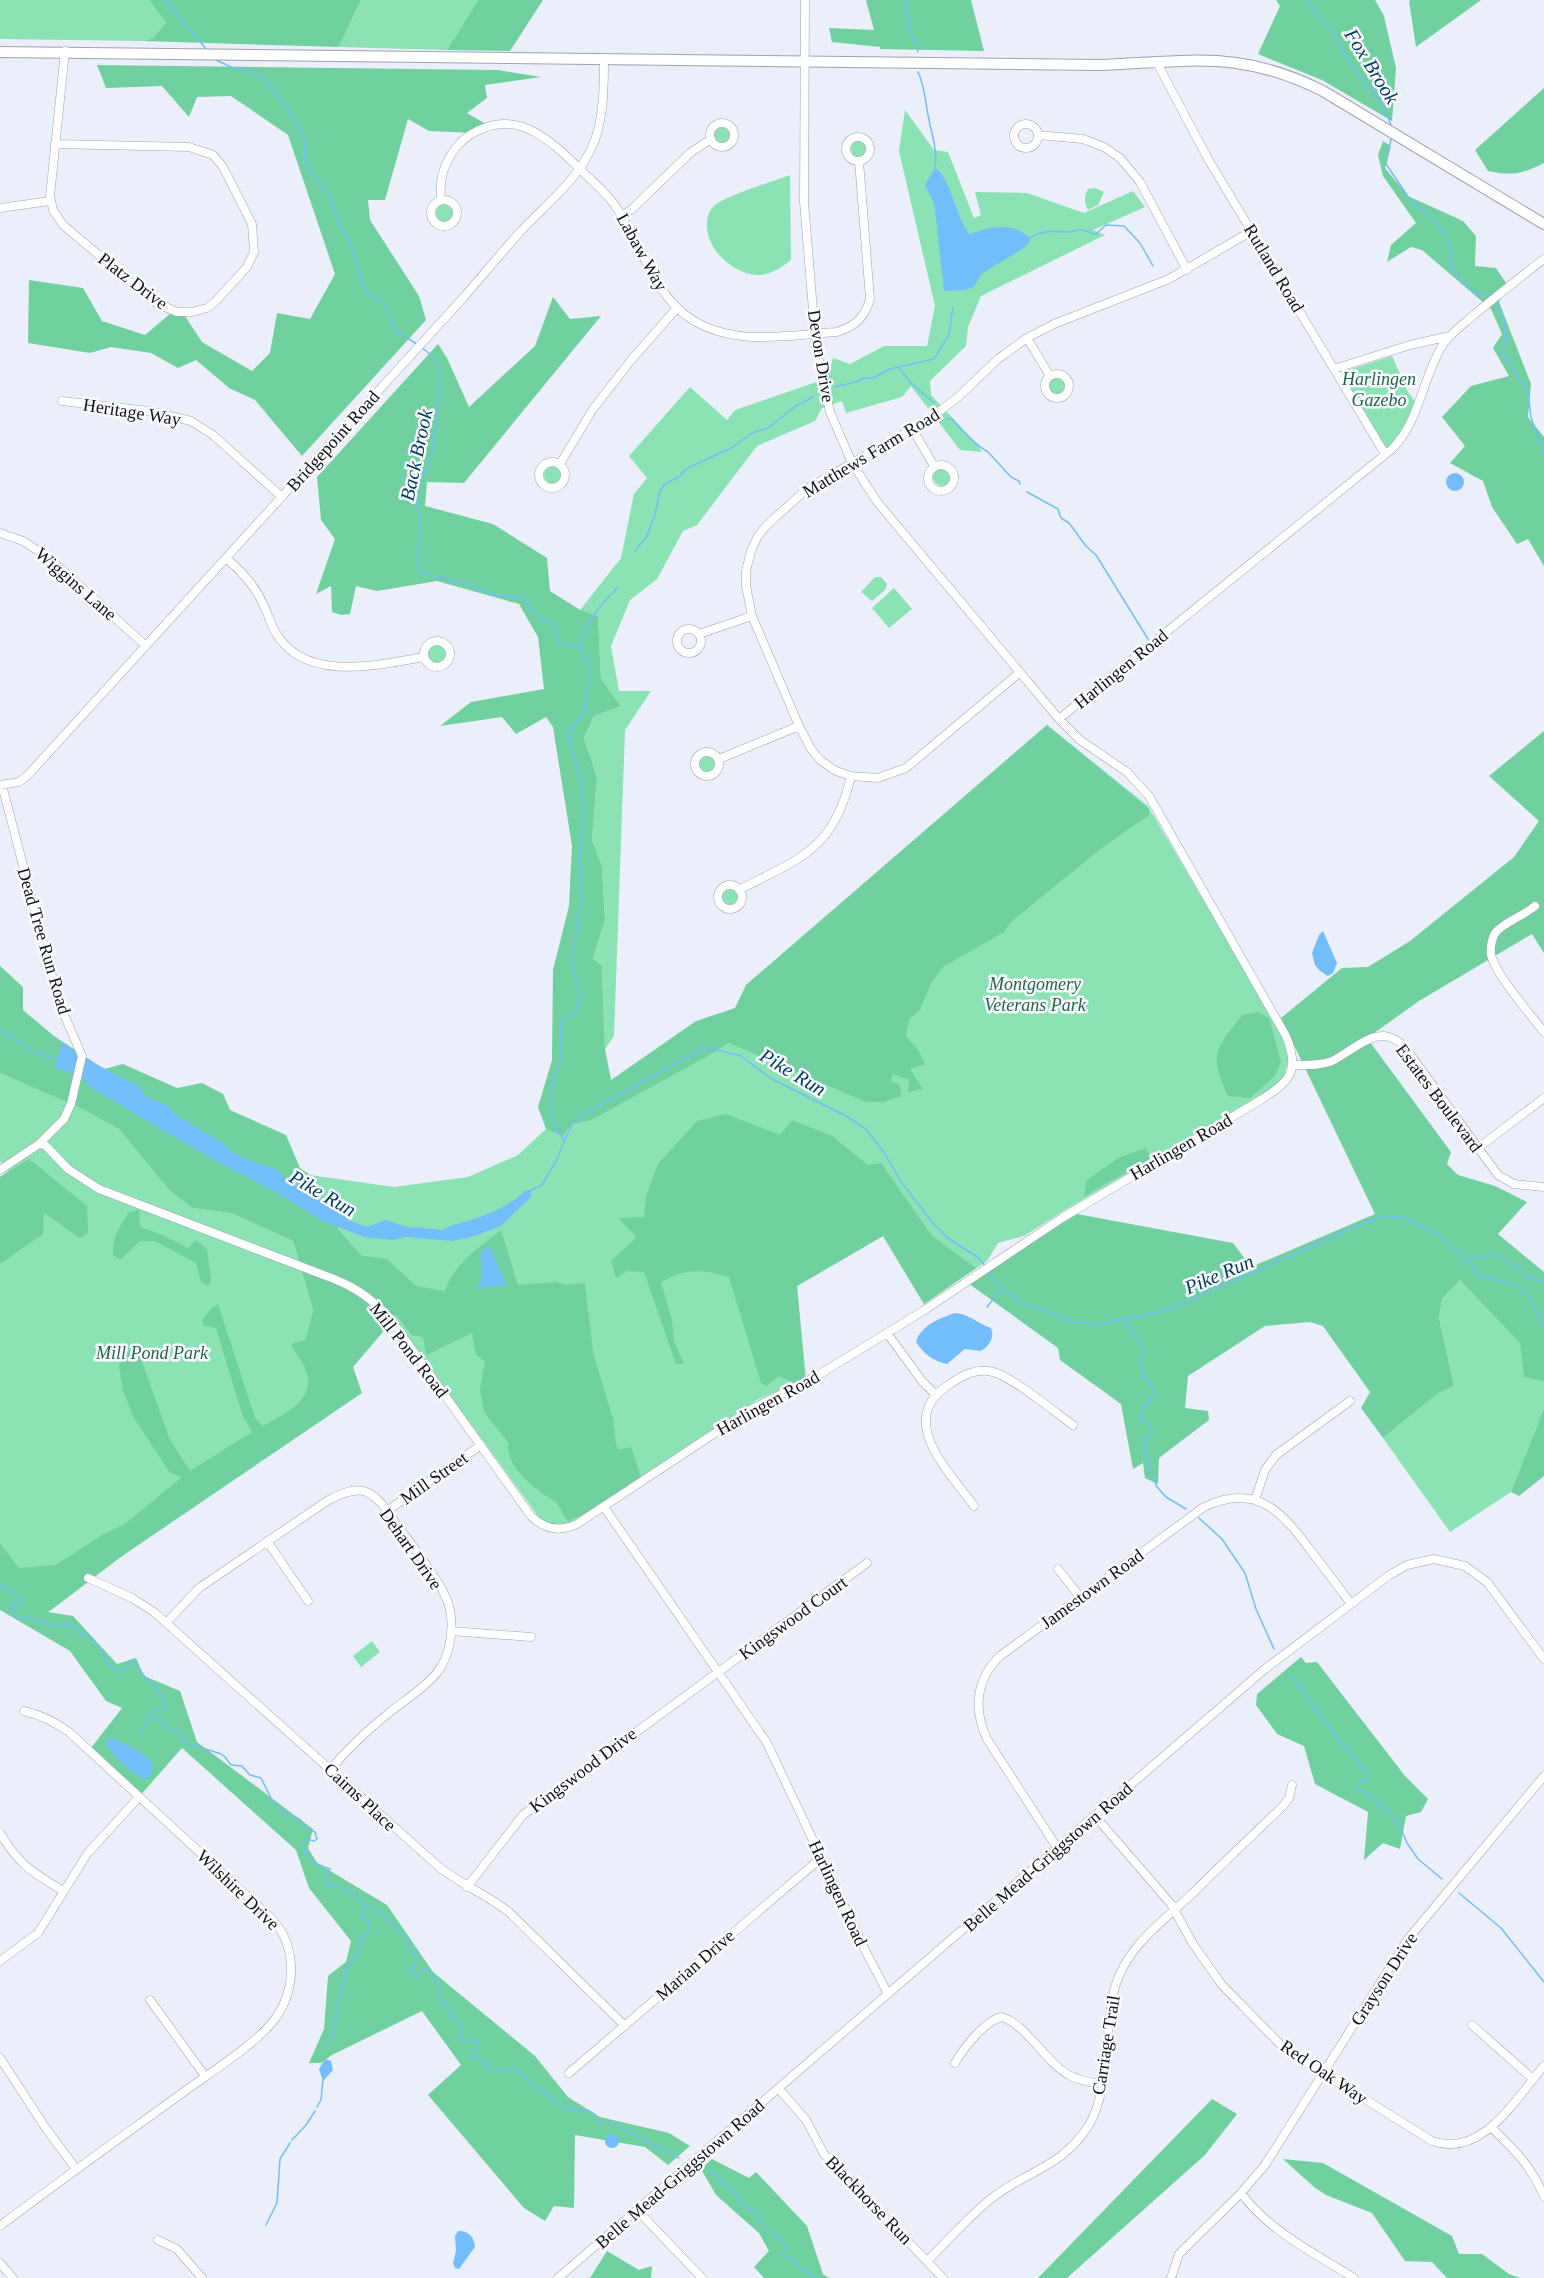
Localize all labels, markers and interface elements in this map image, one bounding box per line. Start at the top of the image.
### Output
water label: Fox Brook [1340,24,1404,108]
street label: Labaw Way [612,210,672,294]
street label: Rutland Road [1240,220,1308,316]
street label: Platz Drive [94,248,172,314]
street label: Devon Drive [804,308,838,404]
park label: Harlingen Gazebo [1341,369,1416,410]
street label: Bridgepoint Road [283,387,383,495]
street label: Heritage Way [82,394,182,430]
street label: Matthews Farm Road [799,404,943,502]
water label: Back Brook [396,406,437,503]
street label: Wiggins Lane [31,543,121,625]
street label: Harlingen Road [1070,625,1172,713]
street label: Dead Tree Run Road [14,865,74,1017]
park label: Montgomery Veterans Park [984,974,1087,1015]
street label: Estates Boulevard [1392,1040,1486,1156]
water label: Pike Run [755,1043,830,1100]
street label: Harlingen Road [1126,1110,1236,1184]
water label: Pike Run [285,1165,360,1221]
water label: Pike Run [1180,1250,1257,1299]
street label: Mill Pond Road [366,1299,452,1401]
park label: Mill Pond Park [95,1343,209,1363]
street label: Harlingen Road [713,1367,823,1439]
street label: Mill Street [397,1448,471,1508]
street label: Dehart Drive [376,1505,446,1593]
street label: Jamestown Road [1037,1545,1147,1633]
street label: Kingswood Court [735,1572,851,1664]
street label: Kingswood Drive [526,1723,640,1817]
street label: Cairns Place [320,1759,400,1835]
street label: Belle Mead-Griggstown Road [960,1778,1136,1936]
street label: Harlingen Road [805,1837,871,1949]
street label: Wilshire Drive [193,1846,283,1934]
street label: Marian Drive [652,1925,738,2005]
street label: Grayson Drive [1347,1929,1421,2029]
street label: Carriage Trail [1088,1994,1124,2096]
street label: Red Oak Way [1277,2036,1371,2108]
street label: Belle Mead-Griggstown Road [592,2095,768,2253]
street label: Blackhorse Run [822,2152,916,2248]

